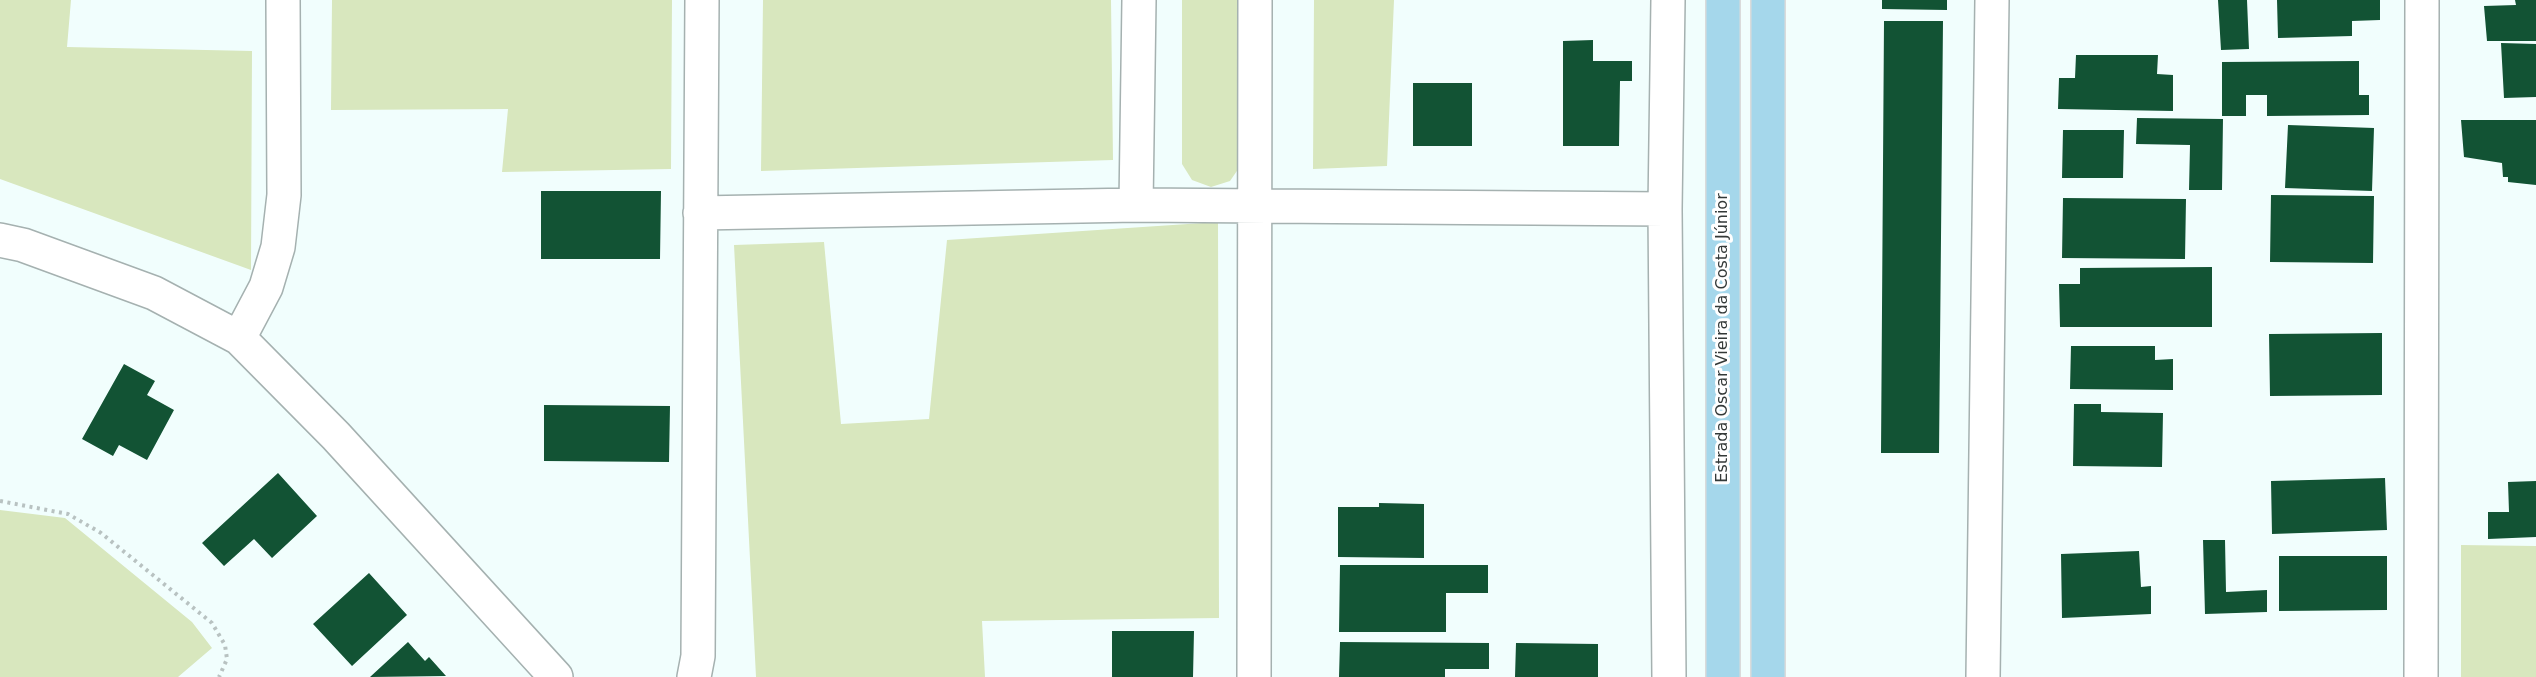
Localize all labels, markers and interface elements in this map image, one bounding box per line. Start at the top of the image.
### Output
street label: Estrada Oscar Vieira da Costa Júnior [1713,193,1733,483]

